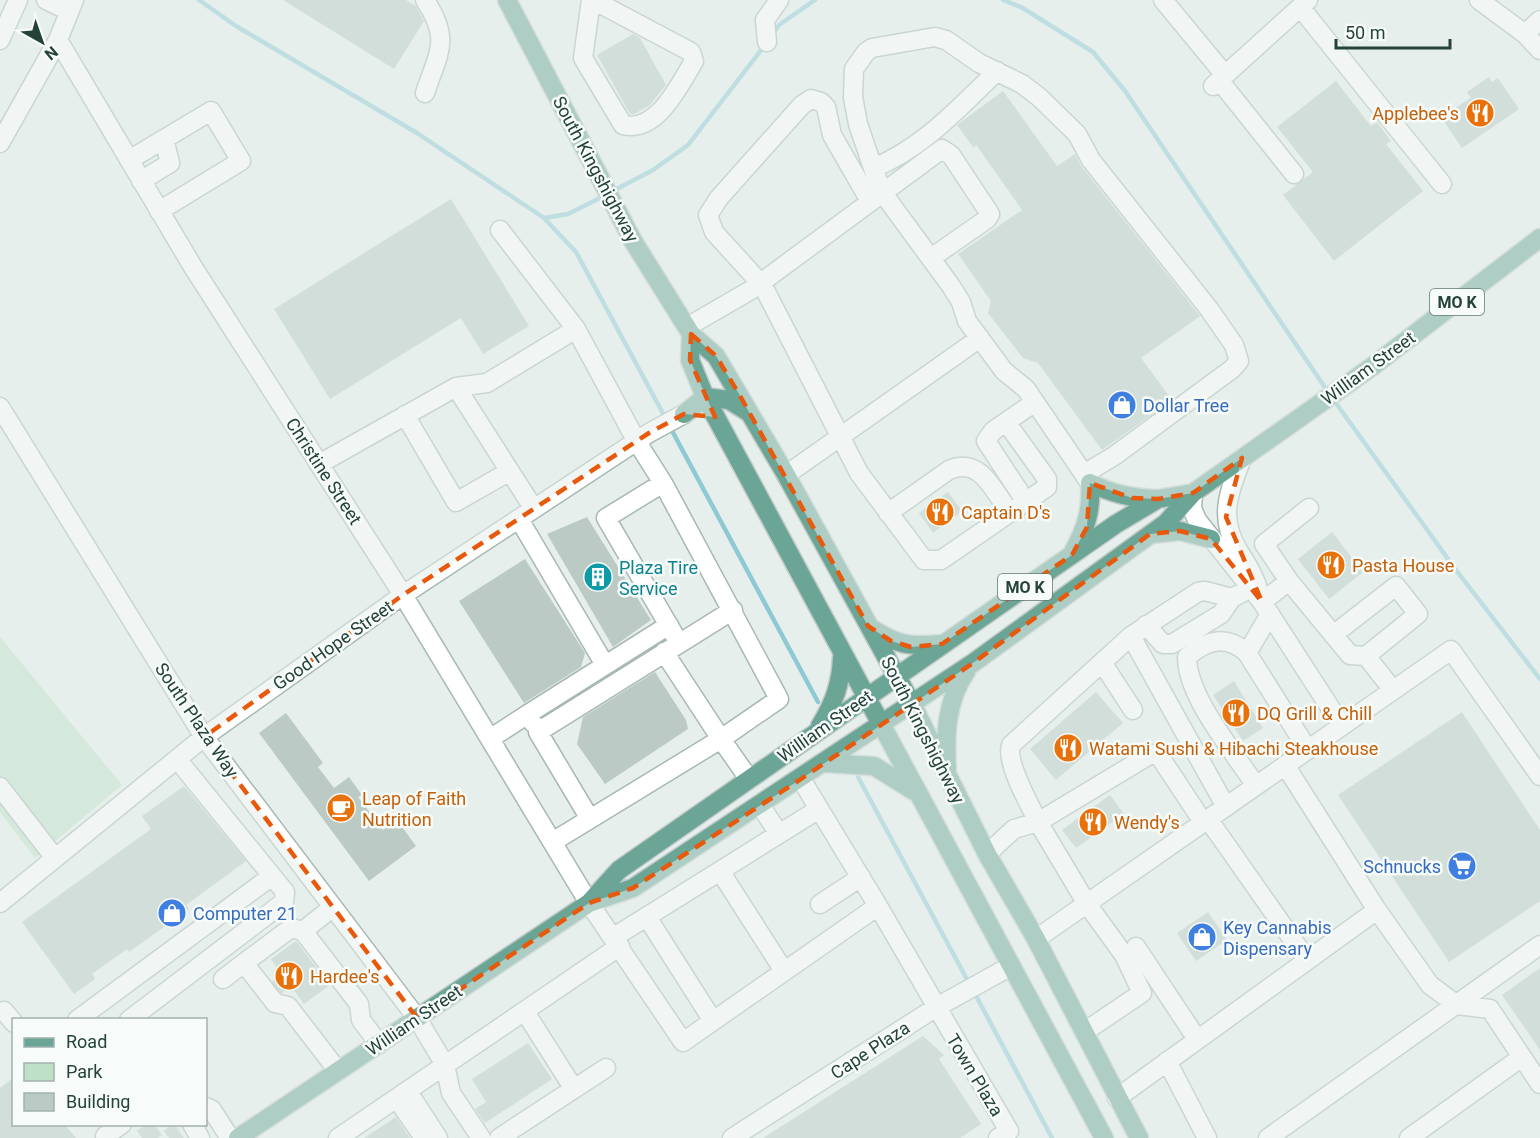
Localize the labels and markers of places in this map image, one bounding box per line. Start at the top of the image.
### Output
restaurant icon: Applebee's [1464,97,1496,129]
place label: Applebee's [1372,103,1459,124]
shop icon: Dollar Tree [1106,389,1138,421]
place label: Dollar Tree [1143,395,1229,416]
restaurant icon: Captain D's [924,496,956,528]
place label: Captain D's [961,502,1051,523]
restaurant icon: Pasta House [1315,549,1347,581]
place label: Pasta House [1352,555,1454,576]
place label: Plaza Tire Service [619,557,698,599]
building icon: Plaza Tire Service [582,561,614,593]
restaurant icon: DQ Grill & Chill [1220,697,1252,729]
place label: DQ Grill & Chill [1257,703,1372,724]
restaurant icon: Watami Sushi & Hibachi Steakhouse [1052,732,1084,764]
place label: Watami Sushi & Hibachi Steakhouse [1089,738,1378,759]
place label: Leap of Faith Nutrition [362,788,466,830]
cafe icon: Leap of Faith Nutrition [325,792,357,824]
restaurant icon: Wendy's [1077,806,1109,838]
place label: Wendy's [1114,812,1180,833]
supermarket icon: Schnucks [1446,850,1478,882]
place label: Schnucks [1363,856,1441,877]
shop icon: Computer 21 [156,897,188,929]
place label: Computer 21 [193,903,297,924]
place label: Key Cannabis Dispensary [1223,917,1331,959]
shop icon: Key Cannabis Dispensary [1186,921,1218,953]
restaurant icon: Hardee's [273,960,305,992]
place label: Hardee's [310,966,379,987]

